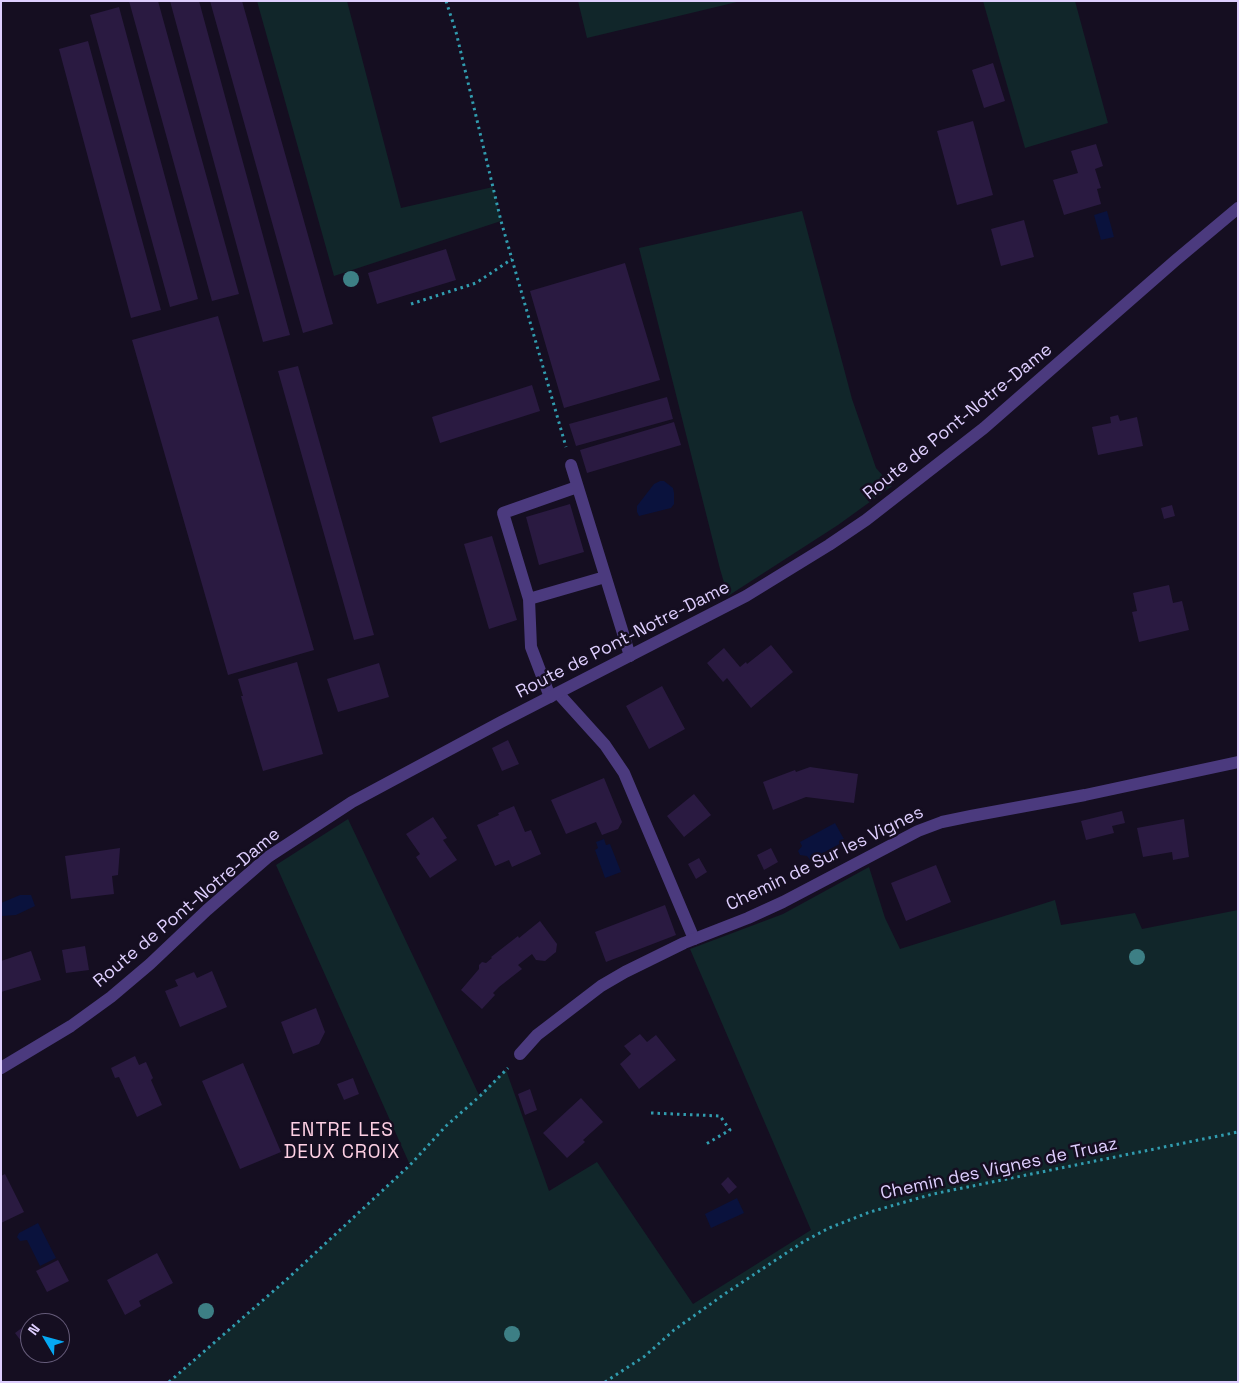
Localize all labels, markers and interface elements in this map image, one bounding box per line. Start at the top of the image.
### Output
street label: Route de Pont-Notre-Dame [859,339,1057,505]
street label: Route de Pont-Notre-Dame [513,577,733,703]
street label: Chemin de Sur les Vignes [723,802,927,916]
street label: Route de Pont-Notre-Dame [89,824,285,992]
district label: ENTRE LES DEUX CROIX [282,1120,402,1164]
street label: Chemin des Vignes de Truaz [879,1133,1119,1205]
north arrow [20,1313,70,1363]
text: N [24,1320,44,1339]

